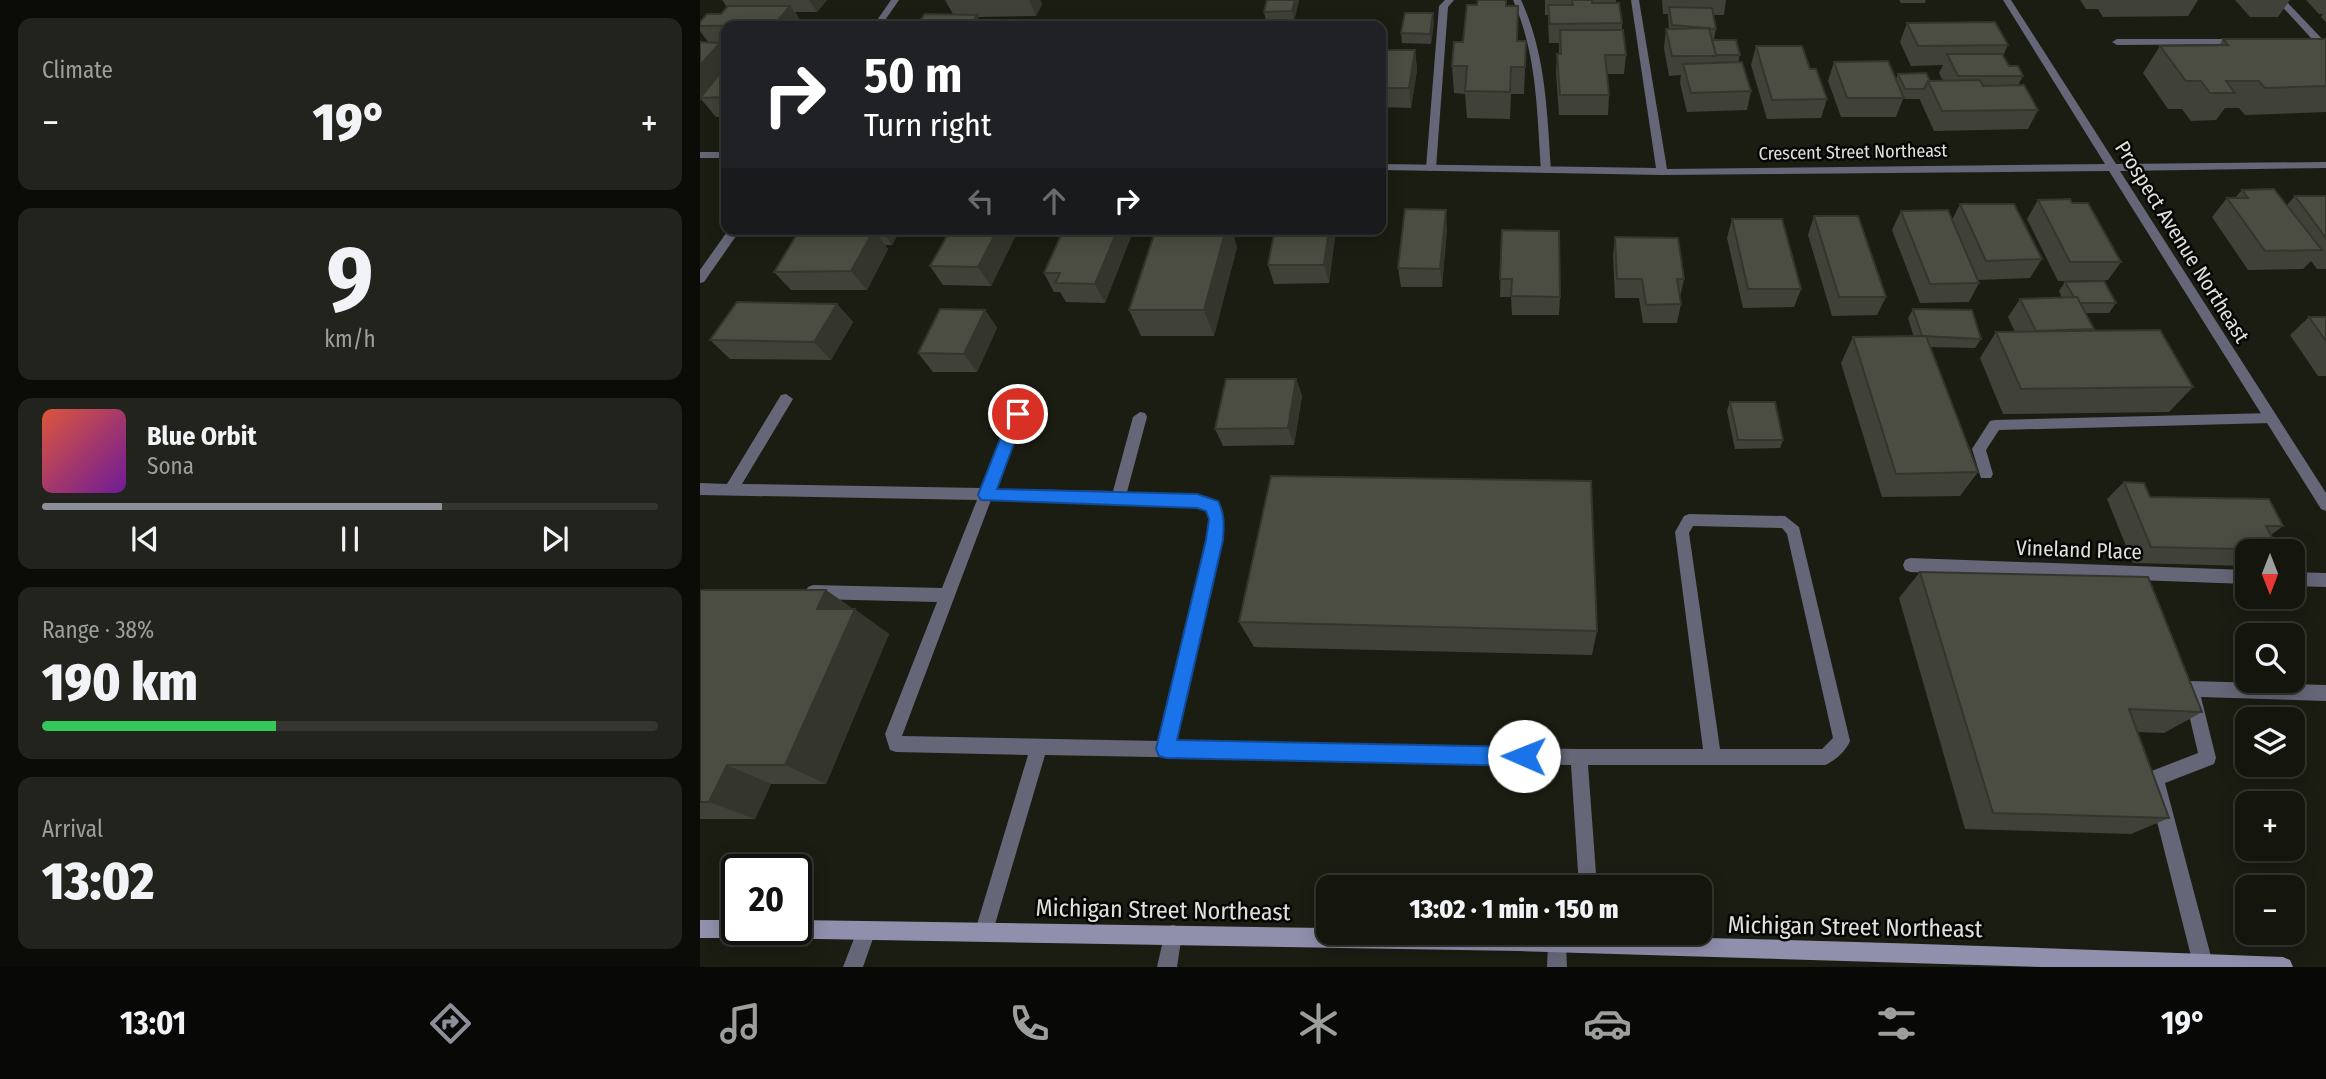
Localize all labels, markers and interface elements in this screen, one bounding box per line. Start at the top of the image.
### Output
text: 50 m [864,46,962,105]
icon: right [749,49,840,140]
text: Climate [42,56,113,84]
text: 19° [313,91,387,154]
text: − [42,100,59,146]
text: + [641,100,658,146]
text: Turn right [864,106,991,144]
street label: Prospect Avenue Northeast [2109,136,2255,348]
street label: Crescent Street Northeast [1759,139,1948,165]
icon: left [962,182,1000,220]
icon: ahead [1035,182,1073,220]
icon: right [1108,182,1146,220]
text: 9 [326,225,374,334]
text: km/h [324,325,376,353]
pin [988,384,1048,444]
icon: arrive [999,395,1037,433]
text: Blue Orbit [147,421,257,452]
text: Sona [147,452,194,480]
icon: previous [126,520,164,558]
icon: pause [331,520,369,558]
icon: next [536,520,574,558]
street label: Vineland Place [2016,535,2142,565]
north arrow [2235,539,2305,609]
map controls [2235,539,2305,945]
text: Range · 38% [42,616,154,644]
button: search [2235,623,2305,693]
text: 190 km [42,651,198,714]
button: layers [2235,707,2305,777]
position arrow [1487,719,1561,793]
button: + [2235,791,2305,861]
text: Arrival [42,815,103,843]
text: 13:02 [42,850,154,913]
speed limit sign: 20 [721,854,812,945]
button: − [2235,875,2305,945]
street label: Michigan Street Northeast [1035,894,1291,926]
text: 13:02 · 1 min · 150 m [1409,894,1619,925]
street label: Michigan Street Northeast [1727,911,1983,943]
icon: directions [426,999,475,1048]
icon: music [716,999,765,1048]
icon: phone [1005,999,1054,1048]
icon: climate [1294,999,1343,1048]
icon: car [1583,999,1632,1048]
icon: filters [1872,999,1921,1048]
text: 13:01 [120,1004,186,1042]
text: 19° [2161,1004,2206,1042]

